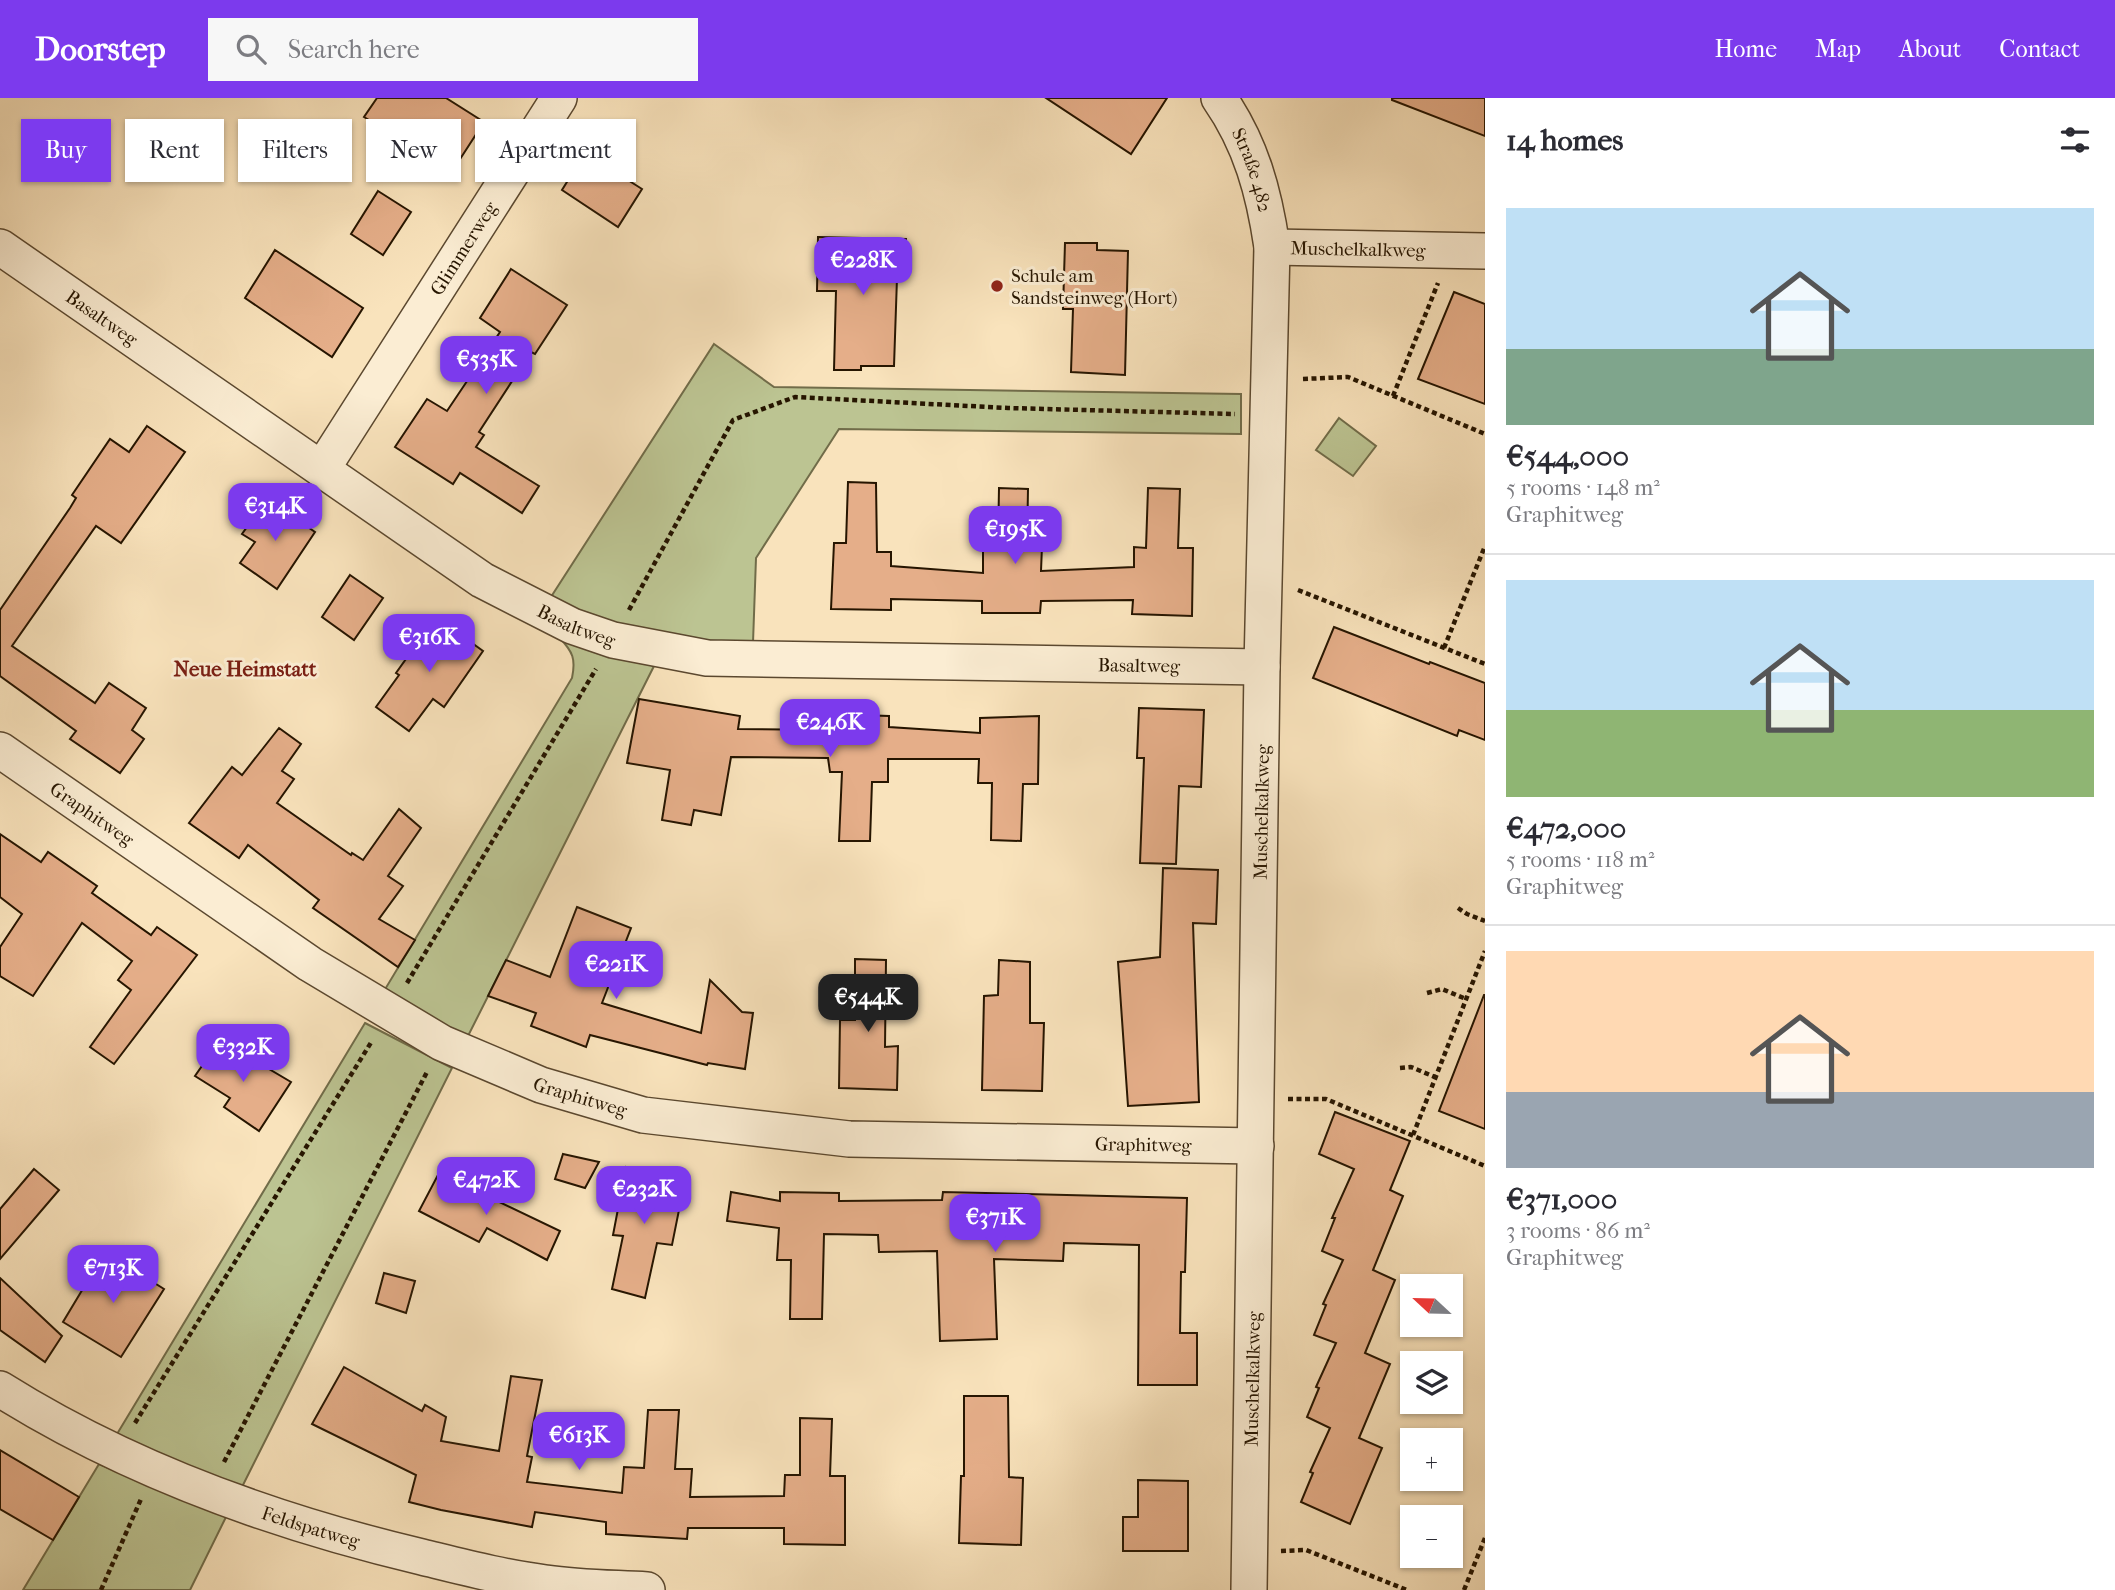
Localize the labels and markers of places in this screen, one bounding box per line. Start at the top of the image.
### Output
pin: €228K [814,238,912,297]
place label: Schule am Sandsteinweg (Hort) [1011,265,1178,309]
marker: Schule am Sandsteinweg (Hort) [989,278,1005,294]
pin: €535K [437,336,535,396]
pin: €314K [226,484,324,543]
pin: €195K [966,506,1064,566]
pin: €316K [380,614,478,674]
pin: €246K [781,700,879,759]
pin: €221K [567,942,665,1001]
pin: €544K [819,974,917,1034]
pin: €332K [194,1024,292,1084]
pin: €472K [437,1158,535,1217]
pin: €232K [595,1166,693,1226]
pin: €371K [946,1194,1044,1254]
pin: €713K [64,1246,162,1305]
pin: €613K [530,1412,628,1472]

